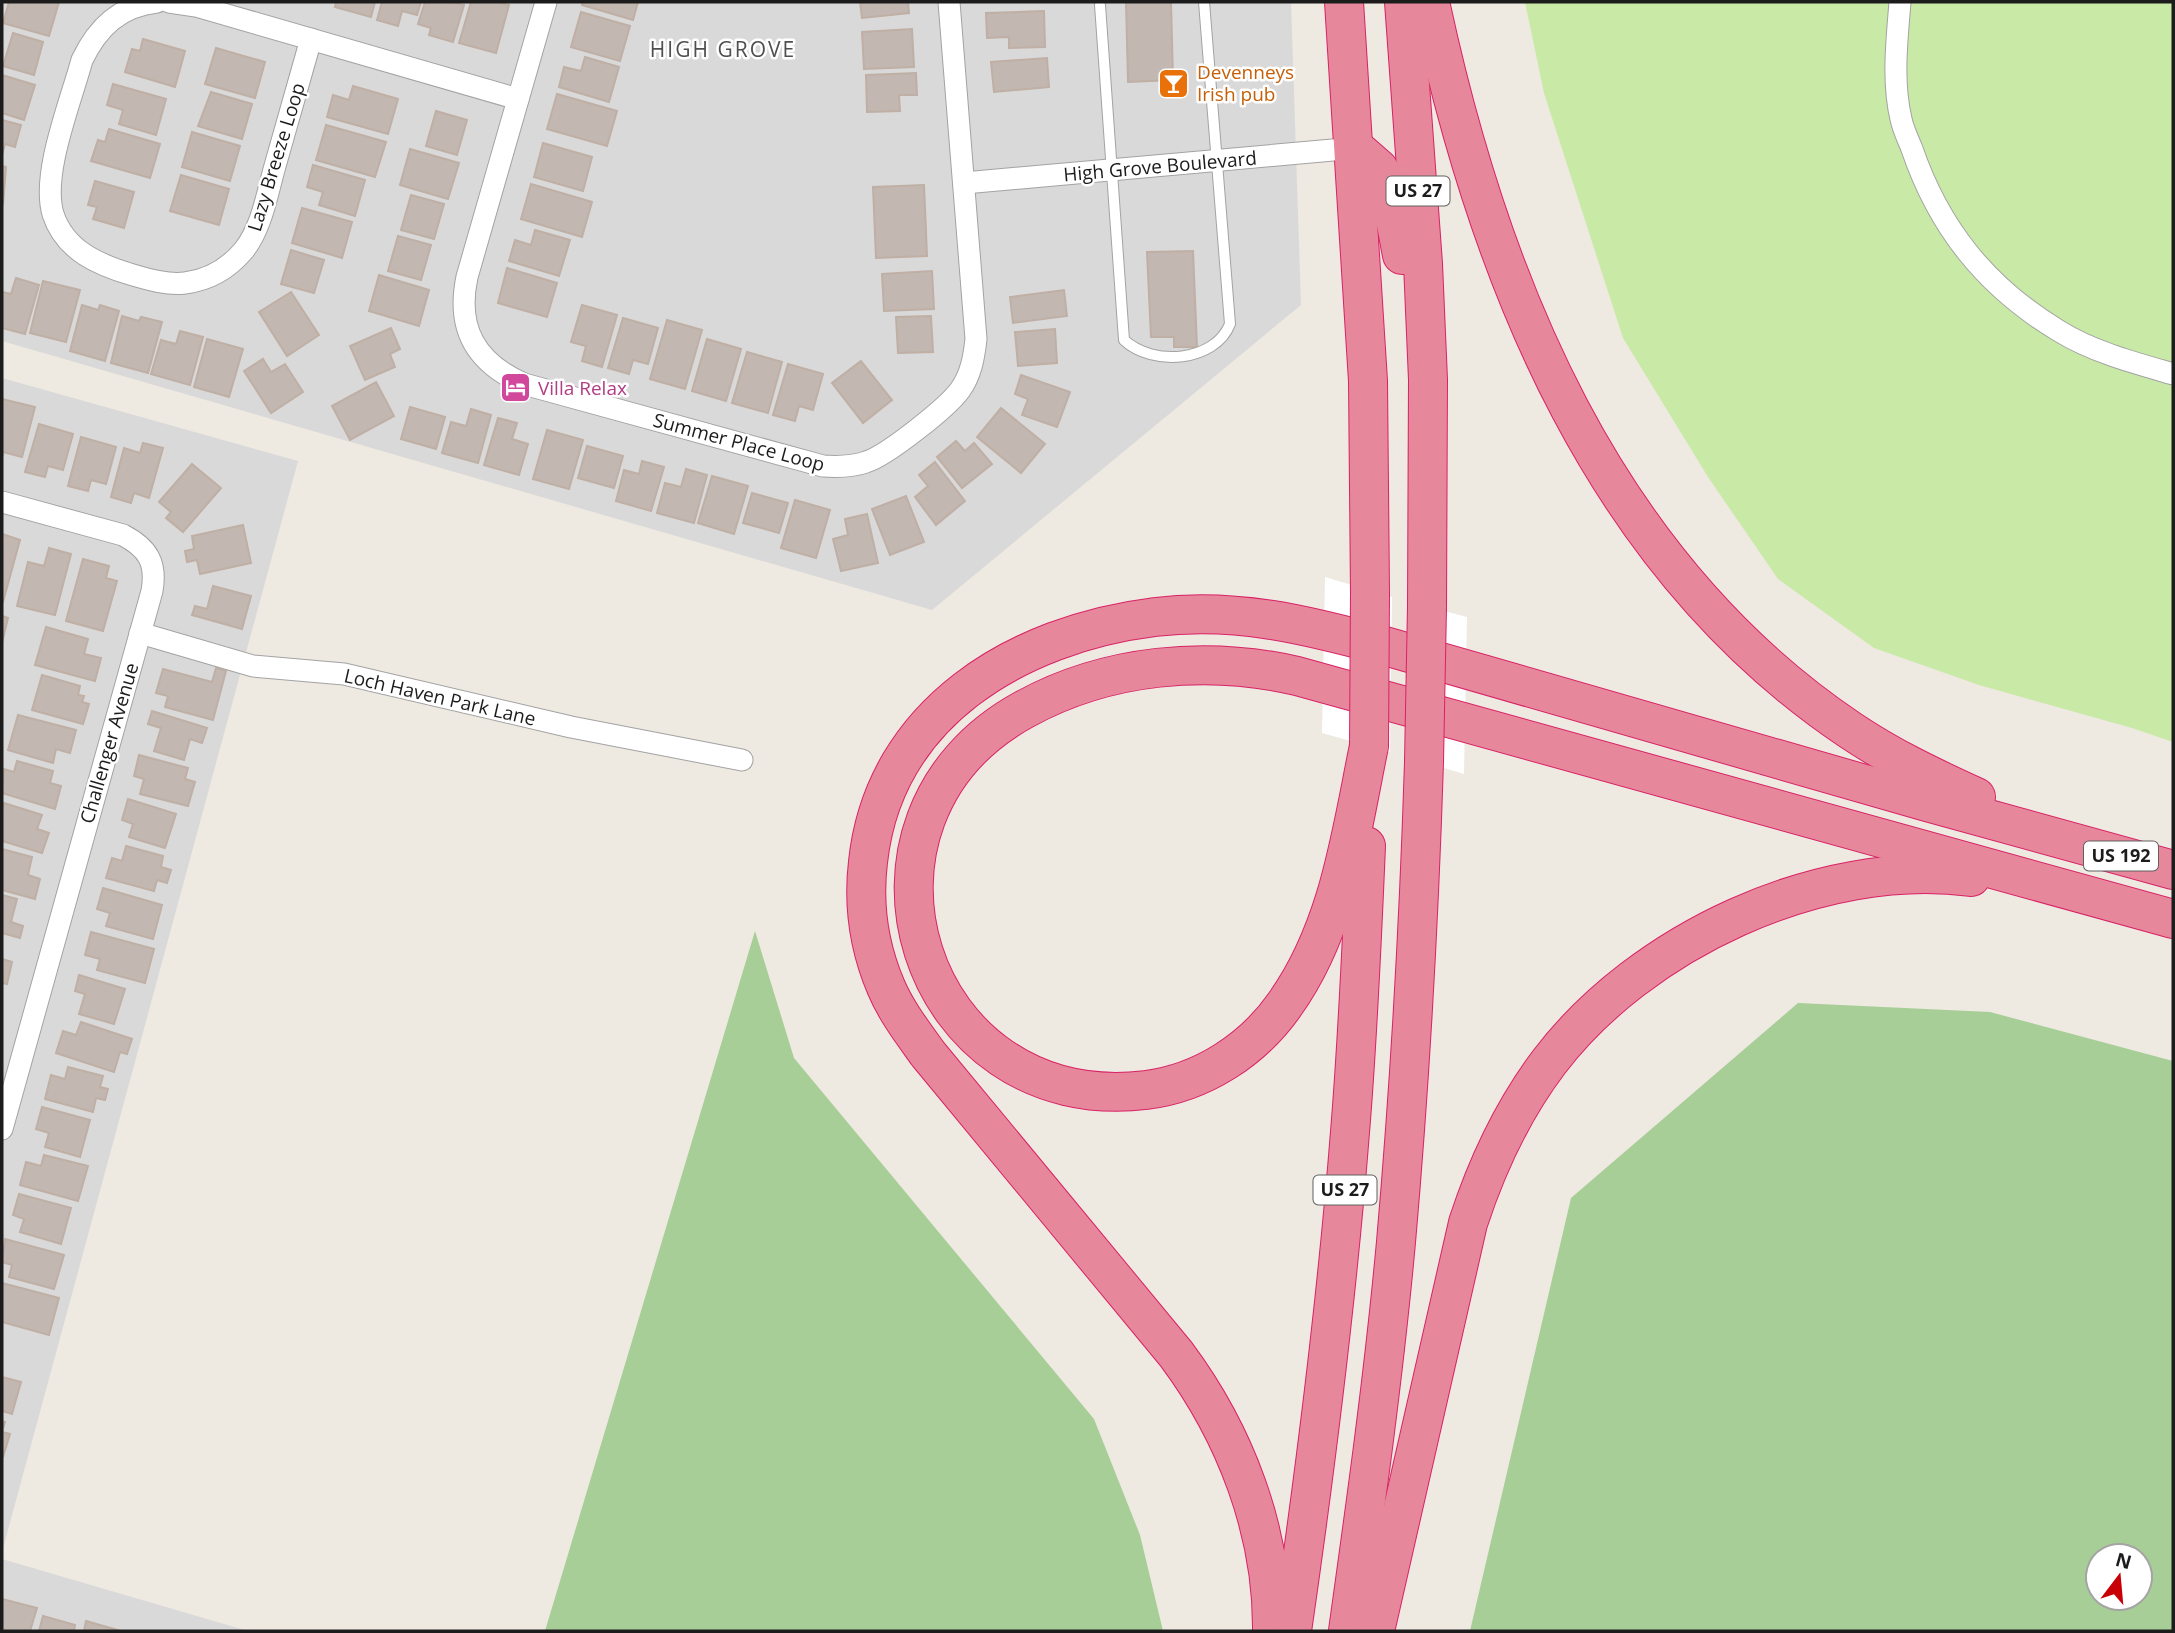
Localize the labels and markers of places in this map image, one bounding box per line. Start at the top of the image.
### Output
place label: Devenneys Irish pub [1197,59,1294,107]
bar icon: Devenneys Irish pub [1157,66,1191,100]
hotel icon: Villa Relax [498,371,532,405]
place label: Villa Relax [538,375,627,401]

